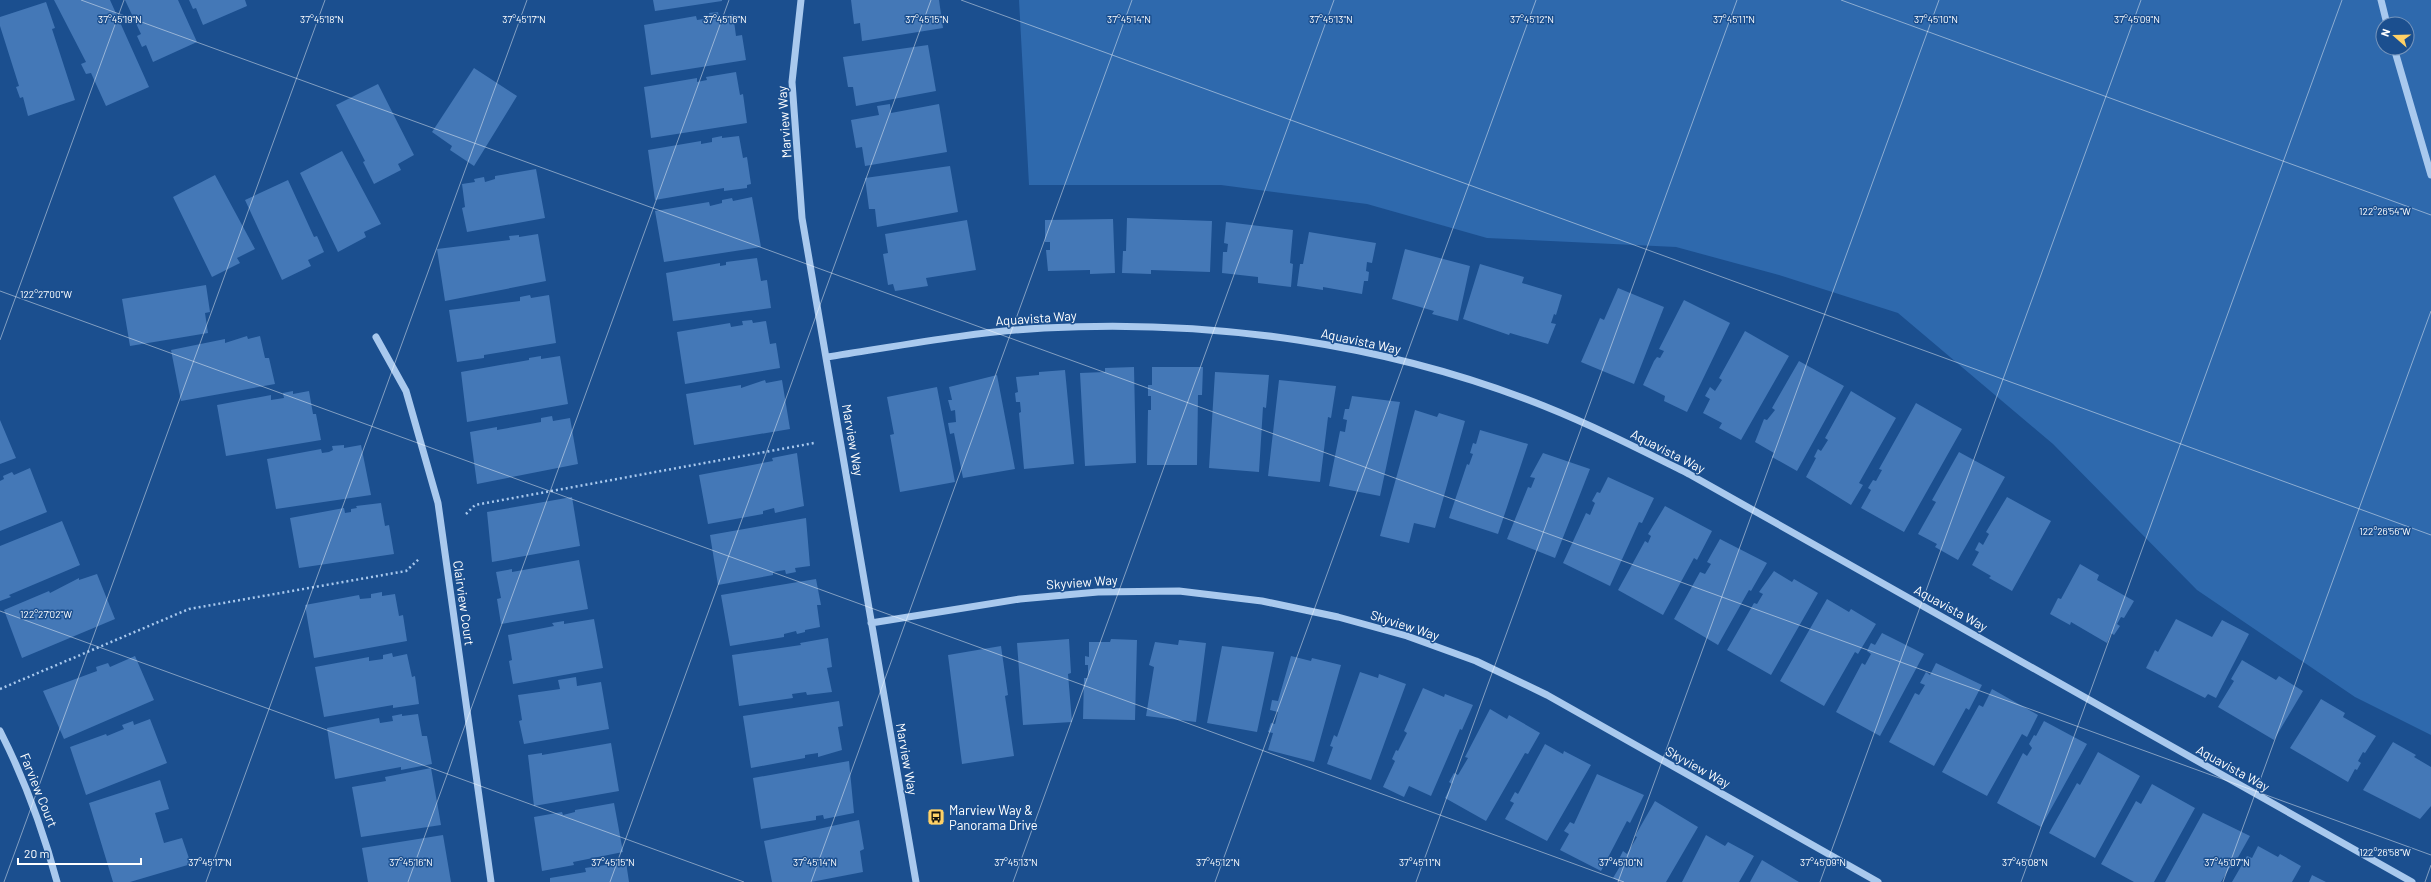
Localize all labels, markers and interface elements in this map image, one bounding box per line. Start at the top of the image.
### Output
text: 37°45'19"N [98,13,142,25]
text: 37°45'18"N [300,13,344,25]
text: 37°45'17"N [502,13,546,25]
text: 37°45'16"N [703,13,747,25]
text: 37°45'15"N [905,13,949,25]
text: 37°45'14"N [1107,13,1151,25]
text: 37°45'13"N [1309,13,1353,25]
text: 37°45'12"N [1510,13,1554,25]
text: 37°45'11"N [1713,13,1755,25]
text: 37°45'10"N [1914,13,1958,25]
text: 37°45'09"N [2114,13,2160,25]
north arrow [2375,16,2415,56]
text: N [2378,27,2392,38]
street label: Marview Way [773,85,795,159]
text: 122°26'54"W [2359,205,2411,217]
text: 122°27'00"W [20,288,72,300]
street label: Aquavista Way [995,307,1077,329]
street label: Aquavista Way [1320,325,1402,357]
street label: Marview Way [839,403,867,477]
street label: Aquavista Way [1628,425,1708,477]
text: 122°26'56"W [2359,525,2411,537]
street label: Clairview Court [450,559,478,647]
street label: Skyview Way [1046,572,1118,592]
street label: Aquavista Way [1912,581,1990,635]
street label: Skyview Way [1368,606,1442,644]
text: 122°27'02"W [20,608,72,620]
street label: Marview Way [893,722,921,796]
street label: Aquavista Way [2194,741,2272,795]
street label: Skyview Way [1663,743,1733,791]
street label: Farview Court [17,751,61,829]
place label: Marview Way & Panorama Drive [949,802,1038,833]
bus stop icon: Marview Way & Panorama Drive [926,807,946,827]
scale bar [18,840,141,866]
text: 20 m [24,846,50,860]
text: 122°26'58"W [2359,846,2411,858]
text: 37°45'17"N [188,856,232,868]
text: 37°45'16"N [389,856,433,868]
text: 37°45'15"N [591,856,635,868]
text: 37°45'14"N [793,856,837,868]
text: 37°45'13"N [994,856,1038,868]
text: 37°45'12"N [1196,856,1240,868]
text: 37°45'11"N [1399,856,1441,868]
text: 37°45'10"N [1599,856,1643,868]
text: 37°45'09"N [1800,856,1846,868]
text: 37°45'08"N [2002,856,2048,868]
text: 37°45'07"N [2204,856,2250,868]

